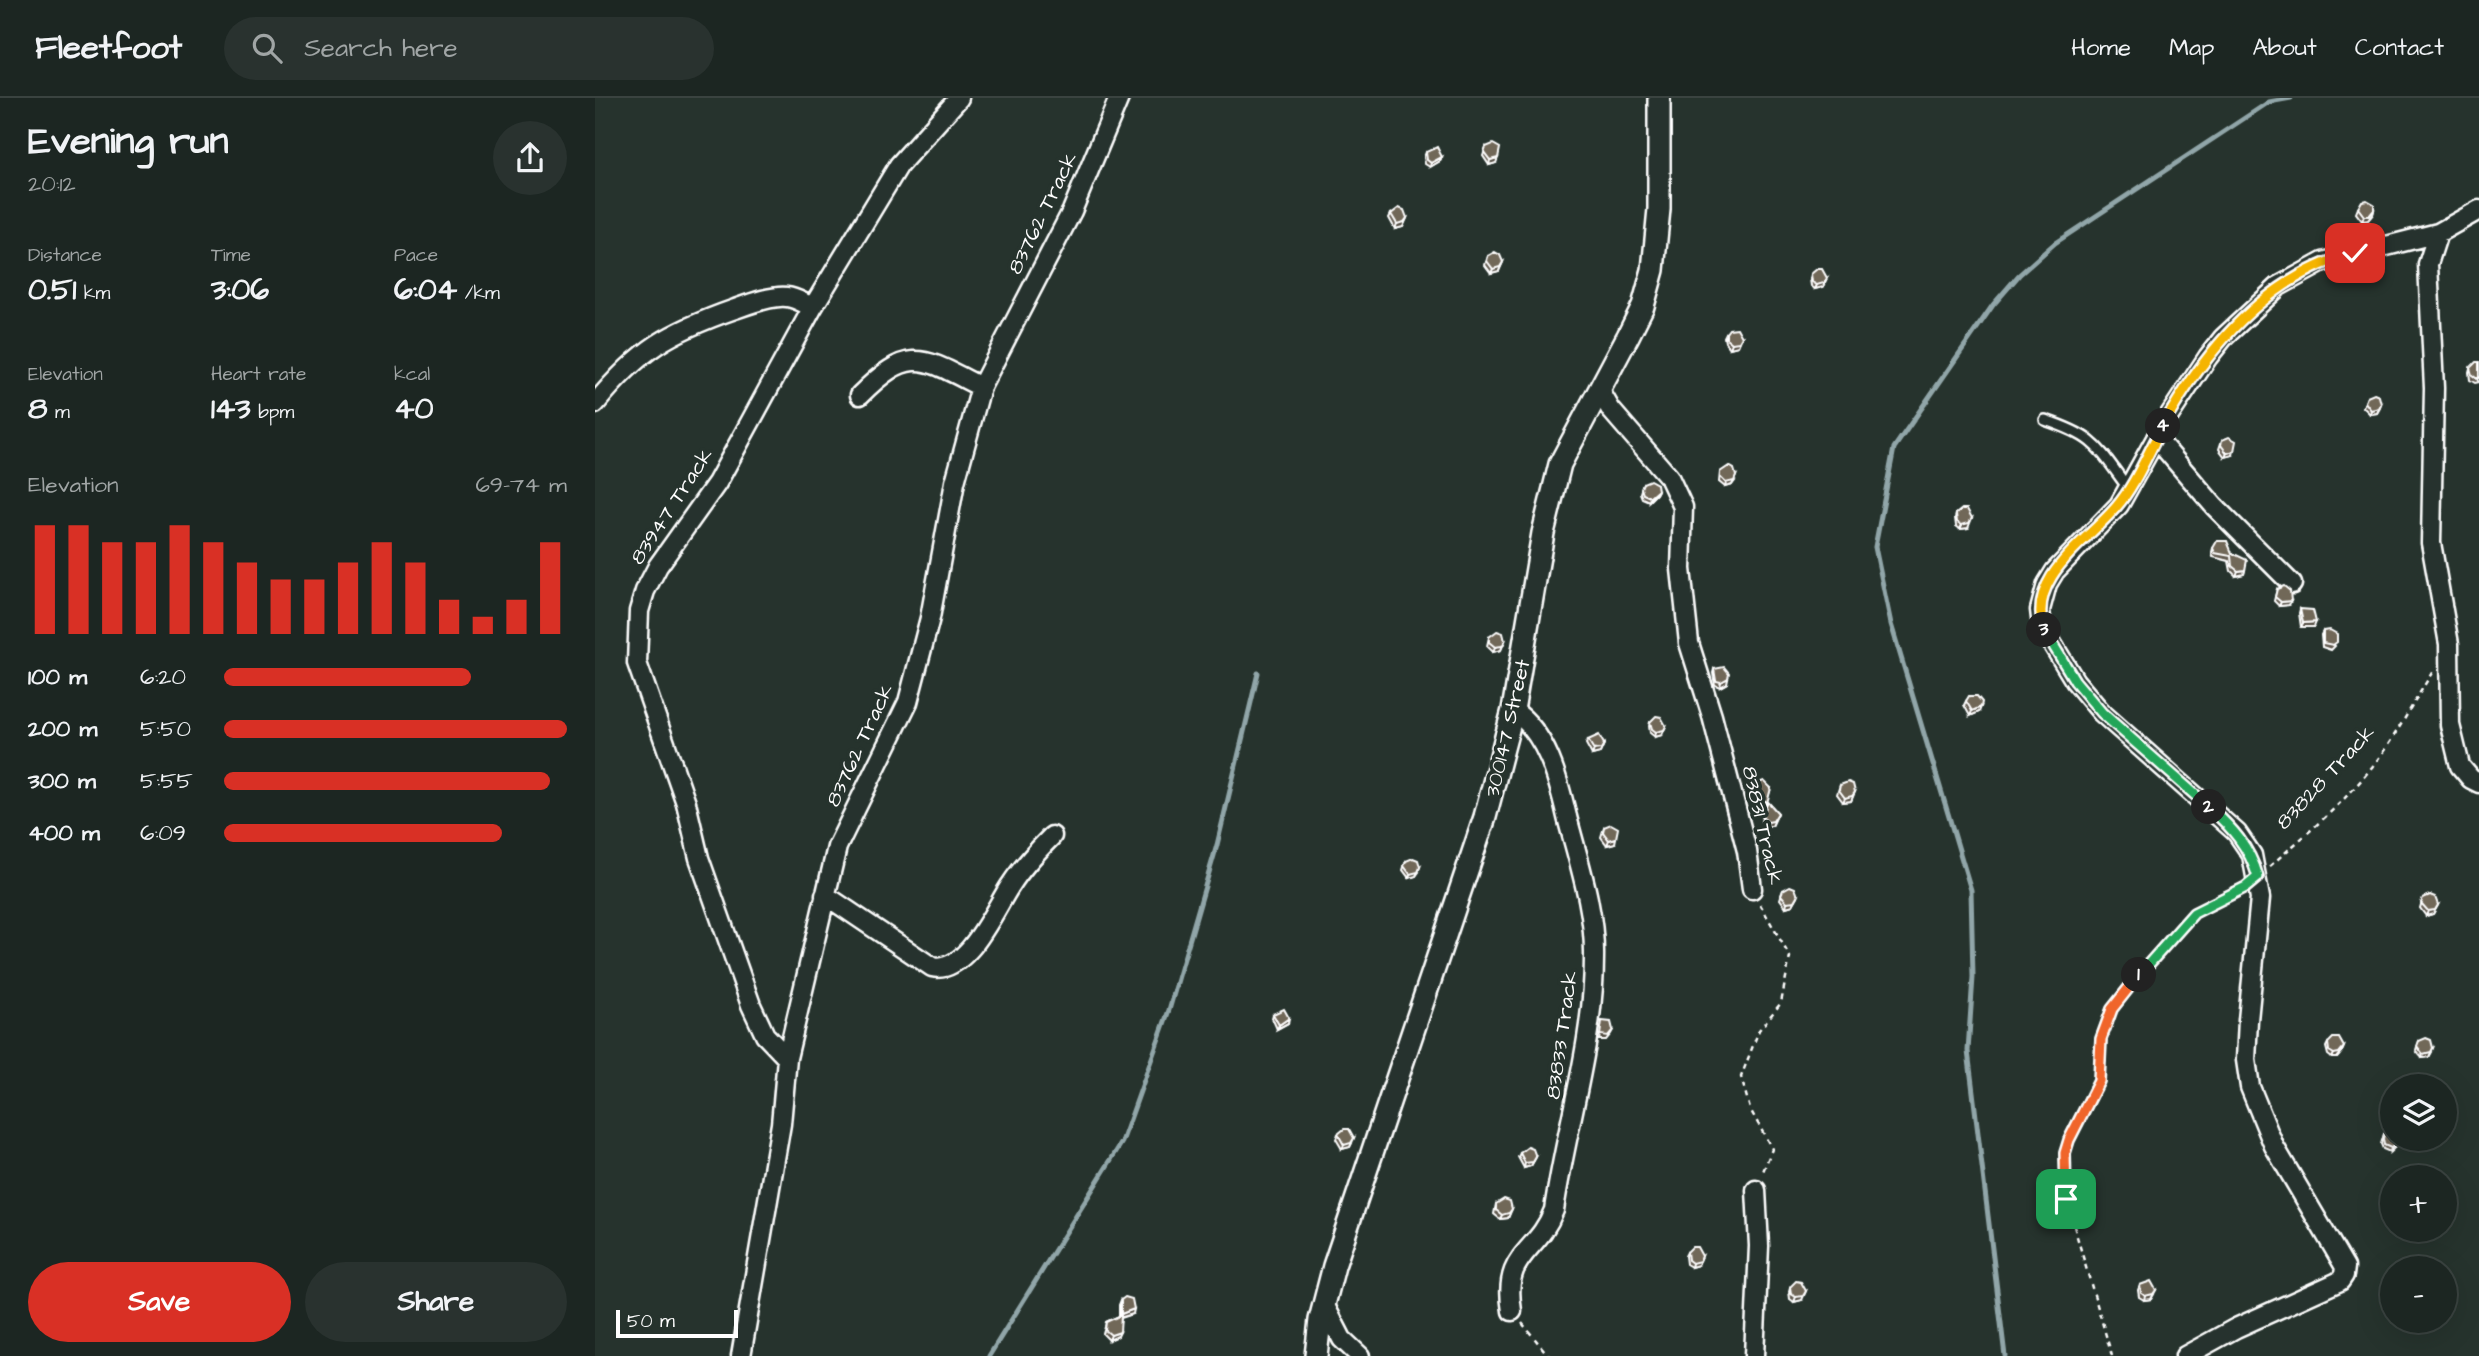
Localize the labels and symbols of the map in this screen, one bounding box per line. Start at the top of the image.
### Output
street label: 83762 Track [1000,147,1085,279]
pin [2325,223,2385,283]
pin: 4 [2145,408,2181,444]
street label: 83947 Track [623,442,720,570]
pin: 3 [2027,612,2061,648]
street label: 300147 Street [1478,656,1538,800]
street label: 83762 Track [818,679,901,811]
street label: 83828 Track [2269,719,2382,836]
street label: 83831 Track [1735,763,1790,888]
pin: 2 [2191,790,2227,824]
pin: 1 [2121,958,2157,992]
street label: 83833 Track [1538,969,1585,1101]
pin [2036,1169,2096,1229]
scale bar [616,1307,739,1339]

